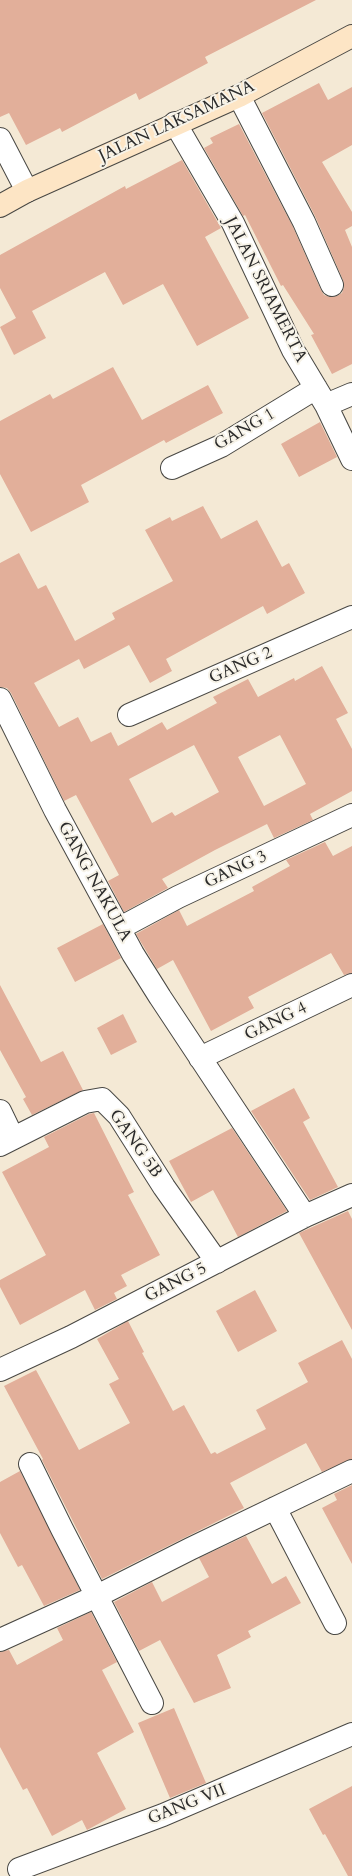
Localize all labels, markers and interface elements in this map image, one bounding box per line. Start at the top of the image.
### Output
street label: JALAN LAKSAMANA [96,77,258,167]
street label: JALAN SRIAMERTA [220,214,310,366]
street label: GANG 1 [211,404,279,456]
street label: GANG 2 [206,643,276,689]
street label: GANG NAKULA [53,819,135,945]
street label: GANG 3 [201,847,271,893]
street label: GANG 4 [242,998,310,1046]
street label: GANG 5B [104,1106,166,1182]
street label: GANG 5 [142,1259,210,1307]
street label: GANG VII [145,1780,229,1830]

